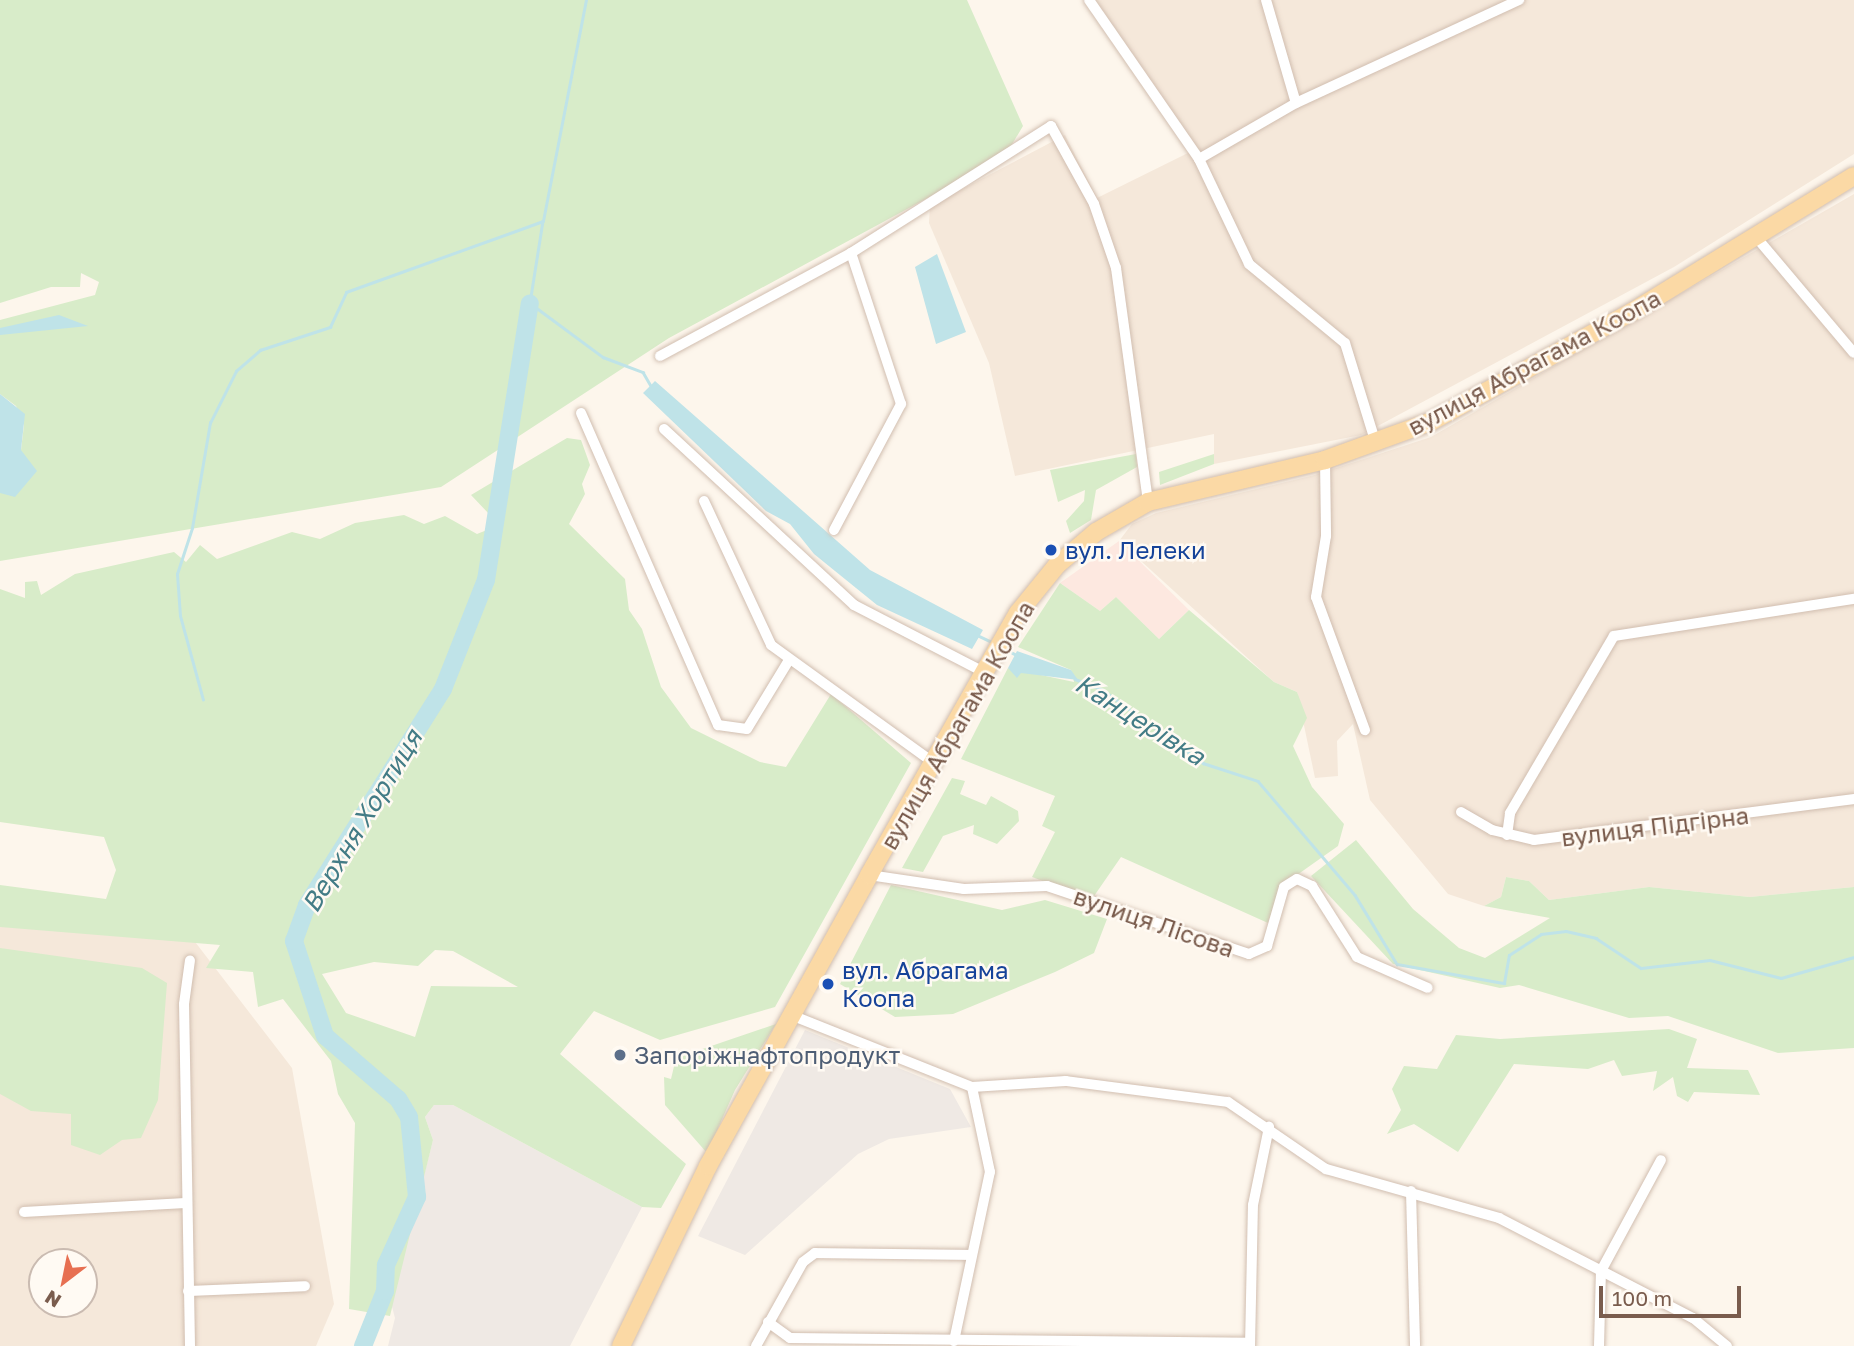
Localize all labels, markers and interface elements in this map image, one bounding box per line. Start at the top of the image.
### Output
street label: вулиця Абрагама Коопа [1403,283,1665,441]
place label: вул. Лелеки [1065,536,1206,564]
marker: вул. Лелеки [1043,542,1059,558]
street label: вулиця Абрагама Коопа [874,596,1040,854]
water label: Канцерівка [1070,668,1210,772]
water label: Верхня Хортиця [295,724,429,918]
street label: вулиця Підгірна [1559,800,1751,852]
street label: вулиця Лісова [1070,881,1238,963]
place label: вул. Абрагама Коопа [842,956,1009,1012]
marker: вул. Абрагама Коопа [820,976,836,992]
place label: Запоріжнафтопродукт [634,1041,900,1069]
marker: Запоріжнафтопродукт [612,1047,628,1063]
north arrow [28,1248,98,1318]
scale bar [1602,1272,1744,1316]
text: 100 m [1612,1285,1672,1311]
text: N [40,1286,65,1313]

